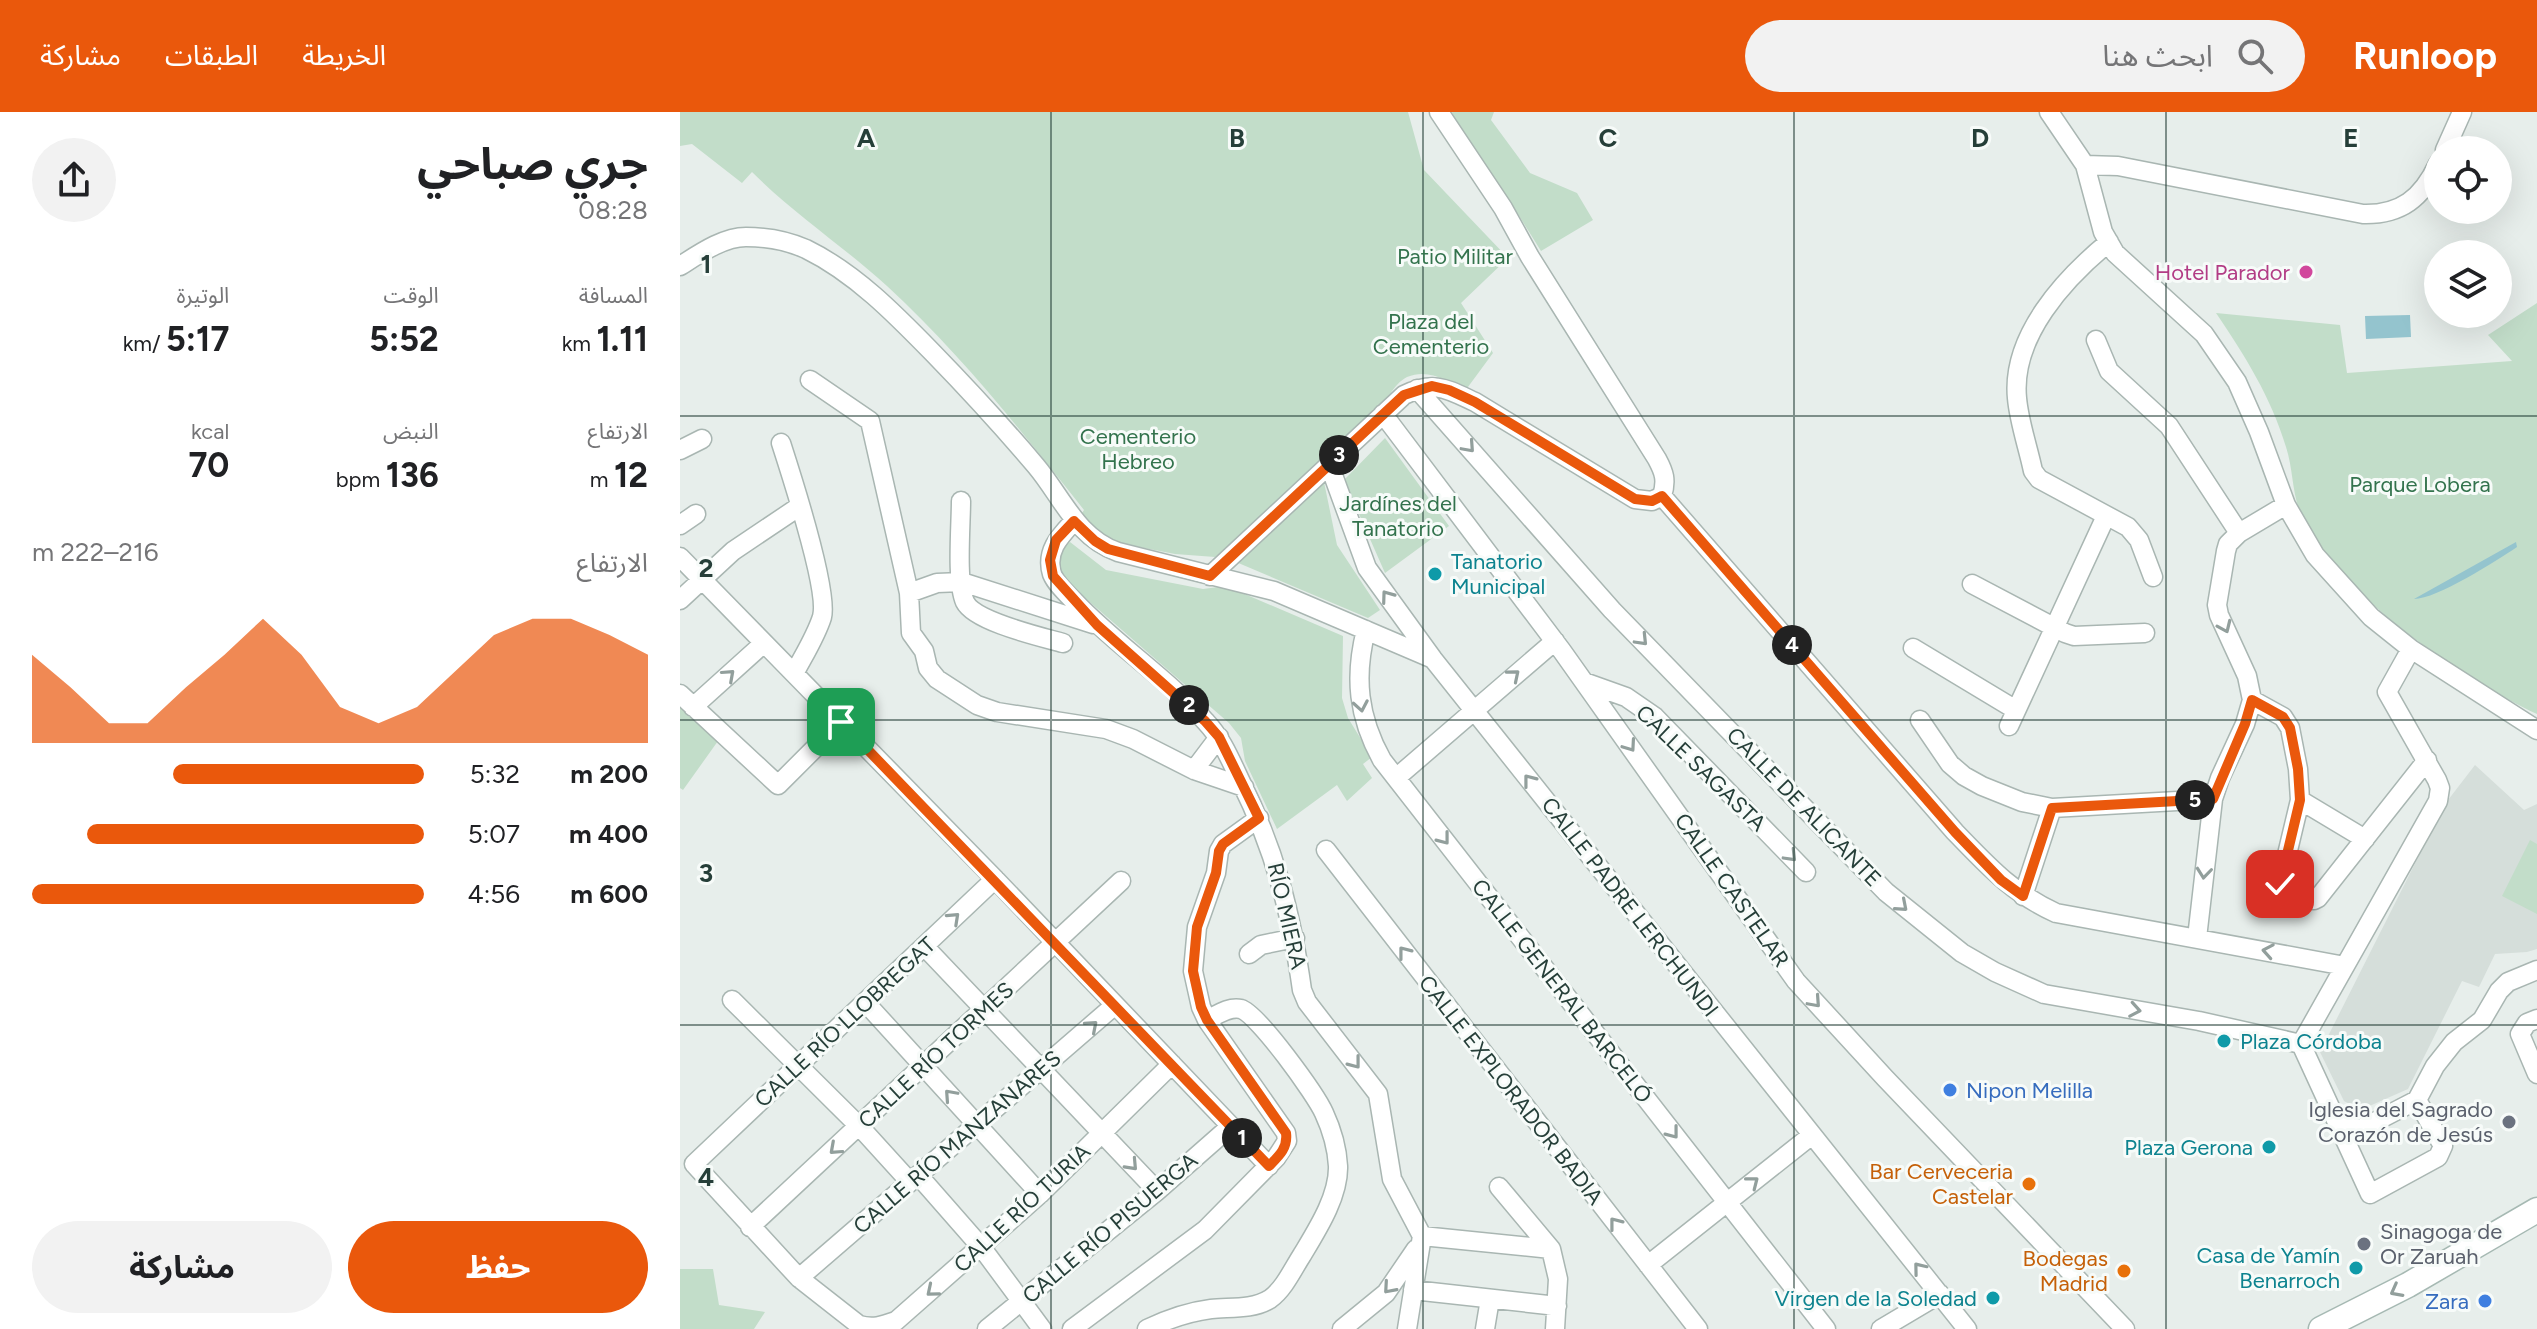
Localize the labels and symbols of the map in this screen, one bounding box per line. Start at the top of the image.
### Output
text: A [857,122,876,154]
text: B [1229,122,1245,154]
text: C [1599,122,1618,154]
text: D [1971,122,1989,154]
text: E [2343,122,2359,154]
park label: Patio Militar [1397,243,1514,270]
text: 1 [701,248,711,280]
place label: Hotel Parador [2155,259,2291,286]
marker: Hotel Parador [2297,263,2315,281]
park label: Plaza del Cementerio [1373,308,1489,360]
park label: Cementerio Hebreo [1080,423,1196,475]
pin: 3 [1319,435,1359,475]
one-way arrow [1459,438,1473,453]
park label: Parque Lobera [2349,471,2491,498]
park label: Jardínes del Tanatorio [1339,490,1457,542]
place label: Tanatorio Municipal [1451,548,1545,600]
text: 2 [698,552,714,584]
marker: Tanatorio Municipal [1426,565,1444,583]
one-way arrow [1382,591,1397,605]
one-way arrow [2215,619,2231,633]
pin: 4 [1772,625,1812,665]
one-way arrow [1633,631,1647,646]
one-way arrow [1505,670,1519,685]
one-way arrow [719,671,734,685]
pin: 2 [1169,685,1209,725]
pin [807,688,875,756]
street label: CALLE SAGASTA [1630,699,1772,837]
one-way arrow [1352,700,1369,713]
street label: CALLE DE ALICANTE [1721,722,1887,892]
one-way arrow [1620,737,1634,751]
one-way arrow [1524,775,1539,789]
pin: 5 [2175,780,2215,820]
street label: CALLE PADRE LERCHUNDI [1536,792,1724,1022]
street label: CALLE CASTELAR [1669,808,1795,972]
one-way arrow [1434,830,1449,844]
one-way arrow [1782,847,1796,861]
pin [2246,850,2314,918]
text: 3 [699,857,713,889]
street label: RÍO MIERA [1262,860,1312,972]
one-way arrow [2195,867,2212,880]
street label: CALLE GENERAL BARCELÓ [1466,874,1658,1108]
one-way arrow [1893,897,1908,911]
one-way arrow [945,913,959,928]
street label: CALLE RÍO LLOBREGAT [749,931,941,1113]
one-way arrow [2261,943,2275,960]
one-way arrow [1400,946,1414,961]
street label: CALLE EXPLORADOR BADIA [1413,970,1609,1210]
street label: CALLE RÍO TORMES [853,976,1019,1134]
one-way arrow [1805,992,1819,1007]
one-way arrow [2128,1000,2142,1017]
one-way arrow [1082,1021,1097,1036]
place label: Plaza Córdoba [2240,1028,2382,1055]
marker: Plaza Córdoba [2215,1032,2233,1050]
street label: CALLE RÍO MANZANARES [848,1045,1066,1239]
one-way arrow [1346,1054,1360,1069]
place label: Nipon Melilla [1966,1077,2093,1104]
marker: Nipon Melilla [1941,1081,1959,1099]
one-way arrow [946,1090,960,1105]
place label: Iglesia del Sagrado Corazón de Jesús [2308,1096,2493,1148]
marker: Iglesia del Sagrado Corazón de Jesús [2500,1113,2518,1131]
pin: 1 [1222,1118,1262,1158]
one-way arrow [1663,1124,1677,1139]
place label: Plaza Gerona [2124,1134,2253,1161]
street label: CALLE RÍO TURIA [948,1138,1096,1278]
marker: Plaza Gerona [2260,1138,2278,1156]
one-way arrow [830,1139,845,1154]
street label: CALLE RÍO PISUERGA [1017,1147,1203,1309]
one-way arrow [1123,1156,1138,1170]
place label: Bar Cerveceria Castelar [1869,1158,2014,1210]
text: 4 [698,1161,714,1193]
marker: Bar Cerveceria Castelar [2020,1175,2038,1193]
one-way arrow [1744,1177,1759,1191]
one-way arrow [1611,1217,1625,1232]
place label: Sinagoga de Or Zaruah [2380,1218,2502,1270]
marker: Sinagoga de Or Zaruah [2355,1235,2373,1253]
place label: Casa de Yamín Benarroch [2196,1242,2340,1294]
place label: Bodegas Madrid [2023,1245,2108,1297]
marker: Casa de Yamín Benarroch [2347,1259,2365,1277]
one-way arrow [1914,1262,1929,1277]
marker: Bodegas Madrid [2115,1262,2133,1280]
one-way arrow [1384,1279,1399,1294]
one-way arrow [927,1281,941,1296]
one-way arrow [2390,1281,2405,1296]
place label: Virgen de la Soledad [1775,1285,1977,1312]
place label: Zara [2425,1288,2469,1315]
marker: Virgen de la Soledad [1984,1289,2002,1307]
marker: Zara [2476,1292,2494,1310]

